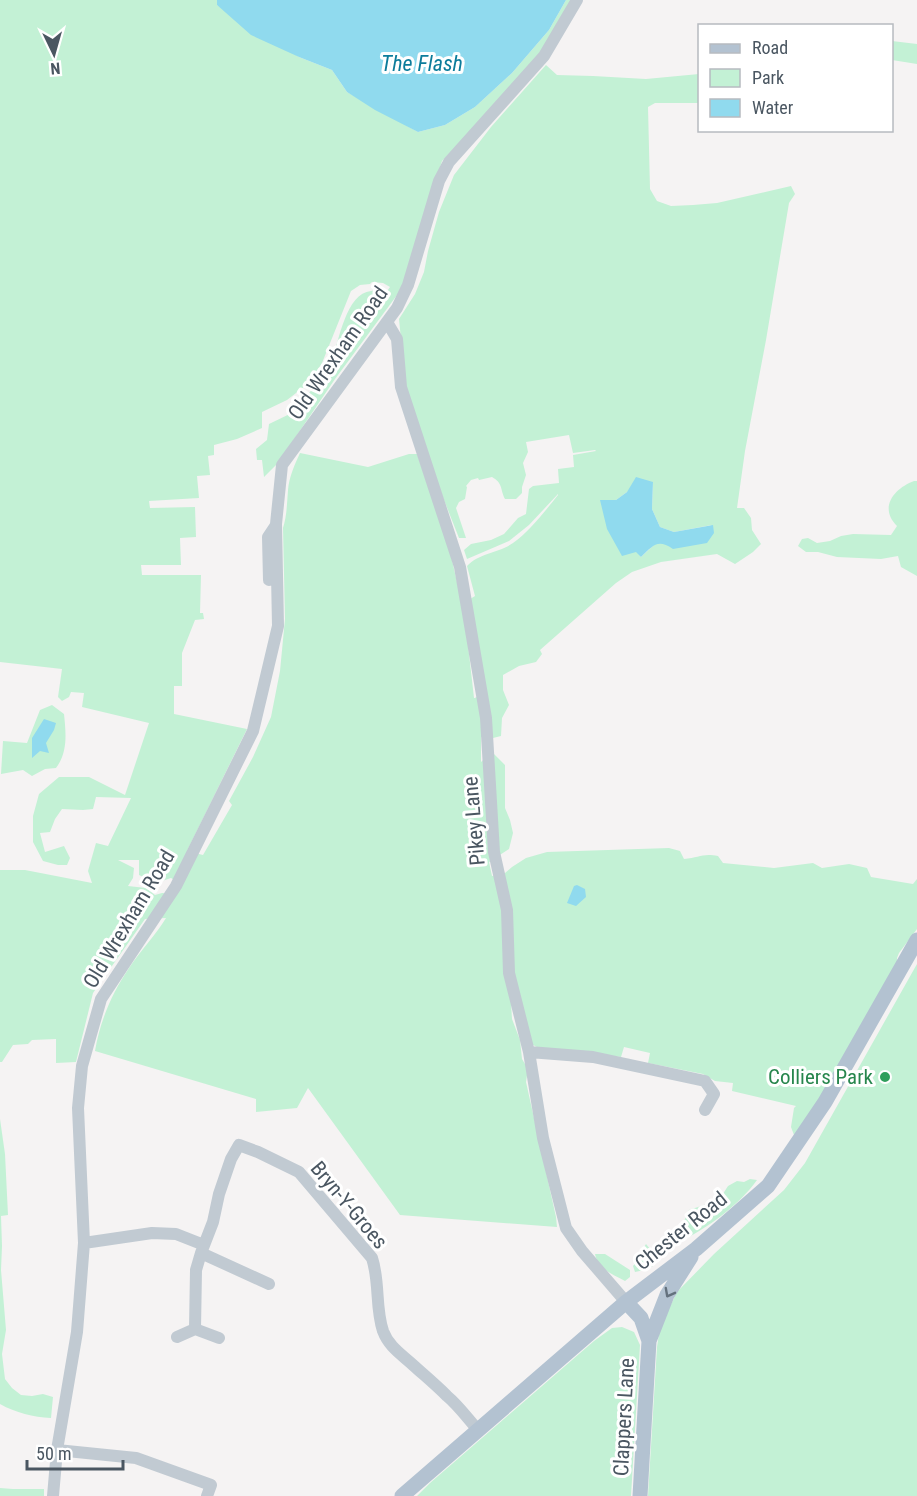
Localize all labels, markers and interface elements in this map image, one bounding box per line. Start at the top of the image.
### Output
north arrow [24,24,84,84]
legend [698,24,893,132]
text: Road [752,37,788,58]
water label: The Flash [381,51,463,76]
text: N [50,59,61,78]
text: Park [752,67,784,88]
text: Water [752,97,794,118]
street label: Old Wrexham Road [283,282,393,424]
street label: Pikey Lane [458,775,490,866]
street label: Old Wrexham Road [78,846,180,992]
place label: Colliers Park [768,1065,874,1089]
marker: Colliers Park [878,1070,892,1084]
street label: Bryn-Y-Groes [306,1157,392,1253]
street label: Chester Road [630,1187,732,1275]
one-way arrow [665,1287,677,1298]
street label: Clappers Lane [609,1357,639,1477]
scale bar [27,1433,123,1471]
text: 50 m [36,1443,71,1464]

